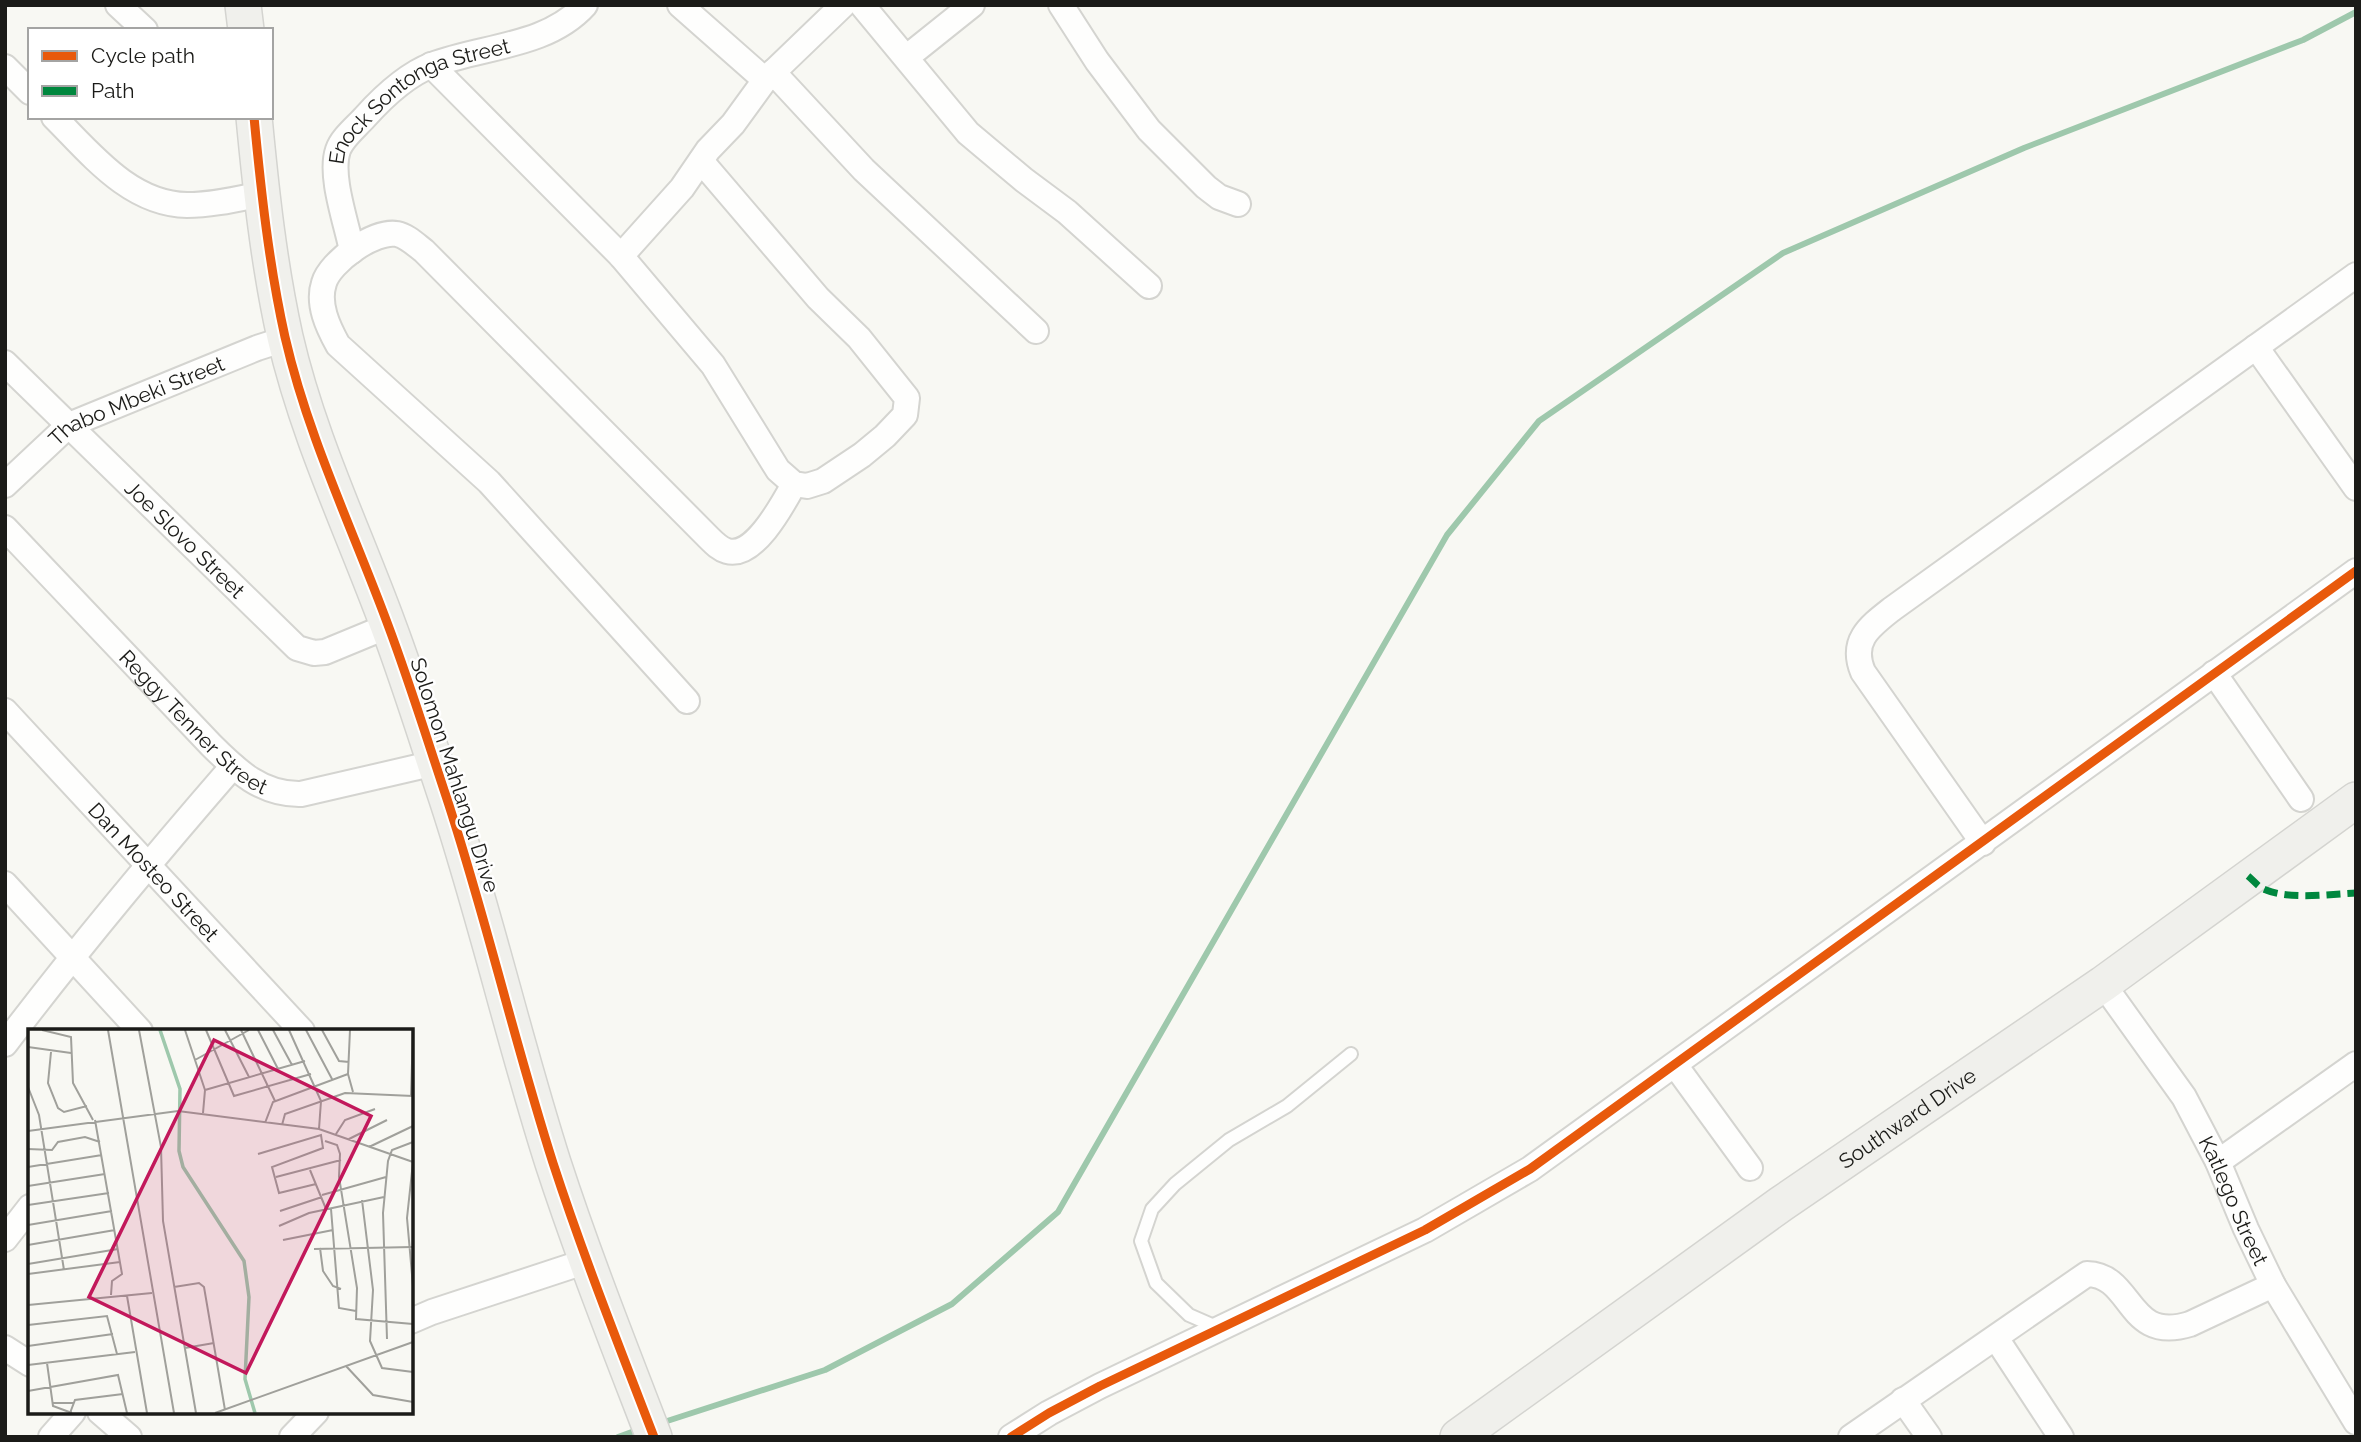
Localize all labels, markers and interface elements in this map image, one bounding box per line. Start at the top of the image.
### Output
legend [28,28,273,119]
street label: Enock Sontonga Street [323,33,512,166]
text: Cycle path [91,43,195,68]
text: Path [91,78,135,103]
street label: Thabo Mbeki Street [43,350,228,450]
street label: Joe Slovo Street [120,475,250,603]
street label: Reggy Tenner Street [115,644,272,799]
street label: Solomon Mahlangu Drive [405,655,505,895]
street label: Dan Mosteo Street [84,797,224,946]
inset map [28,1029,413,1414]
street label: Southward Drive [1834,1062,1980,1173]
street label: Katlego Street [2194,1131,2274,1269]

